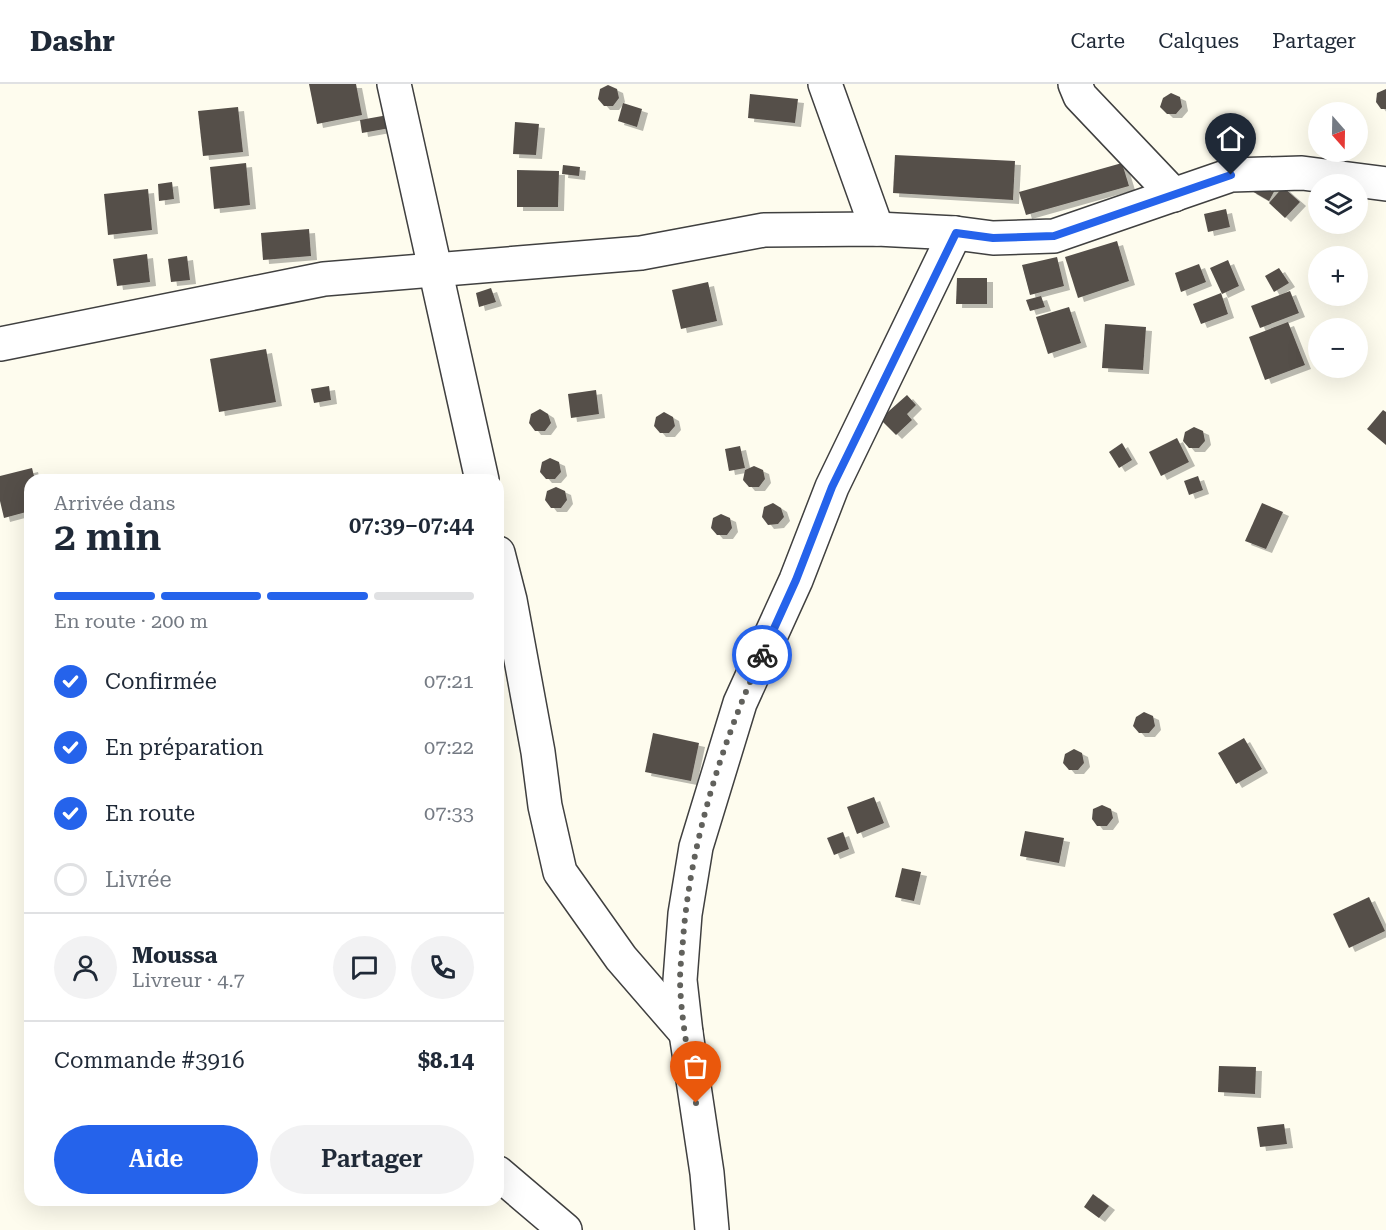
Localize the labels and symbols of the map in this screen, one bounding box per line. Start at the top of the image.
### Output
north arrow [1308,102,1368,162]
pin [1205,113,1256,175]
courier [732,625,792,685]
pin [670,1041,721,1103]

